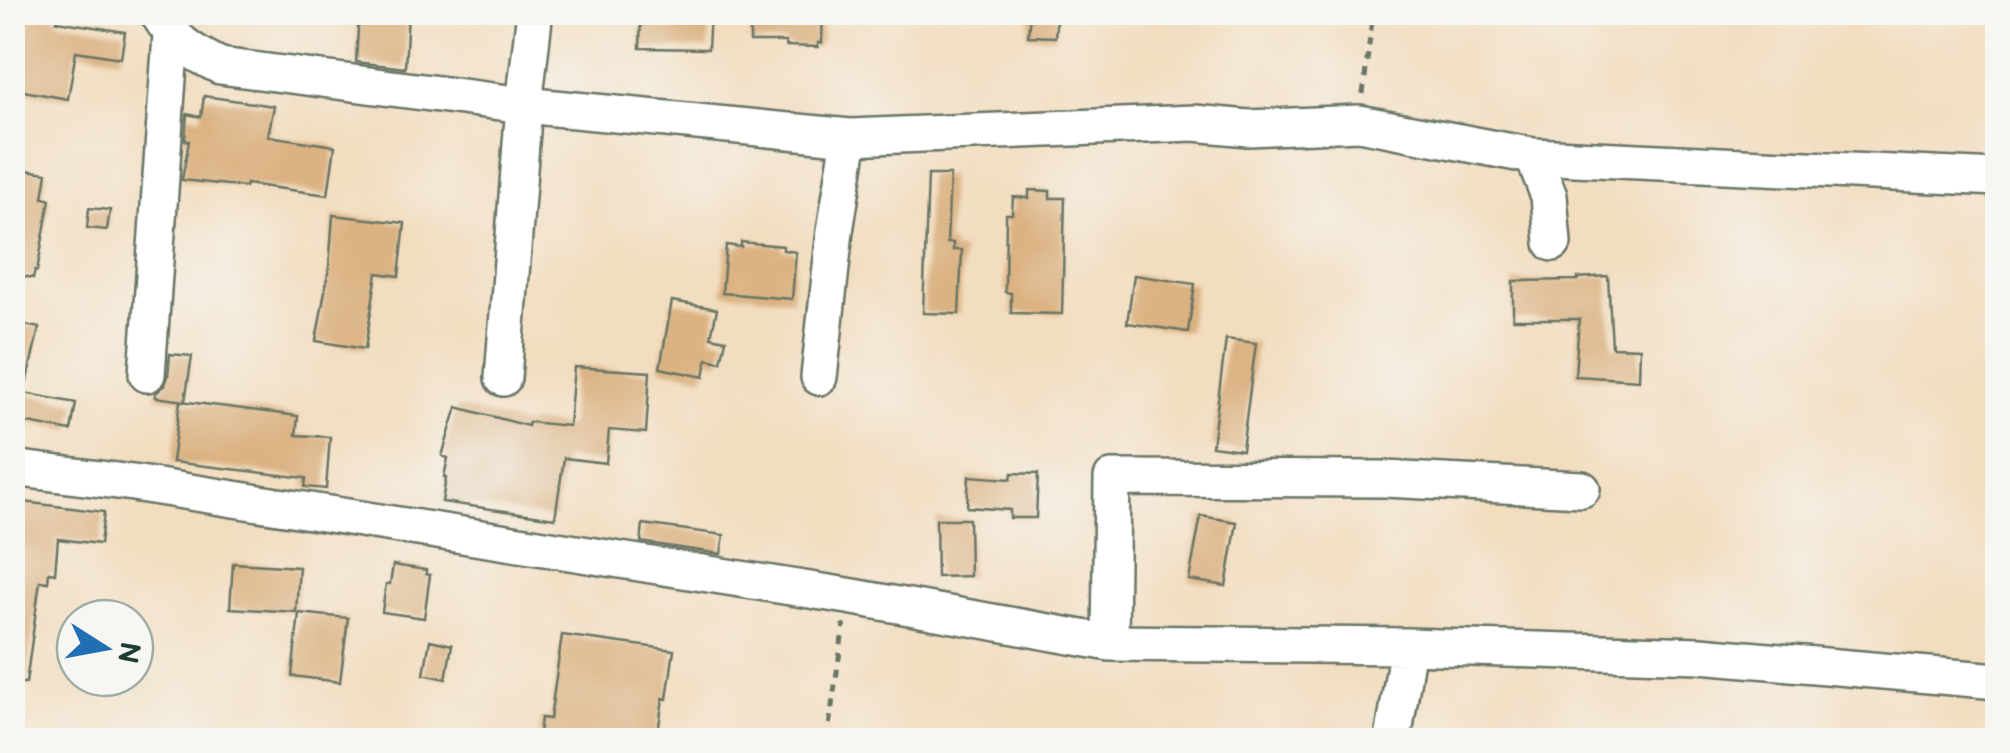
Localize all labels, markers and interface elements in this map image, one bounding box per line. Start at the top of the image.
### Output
north arrow [55,598,155,698]
text: N [110,639,146,666]

